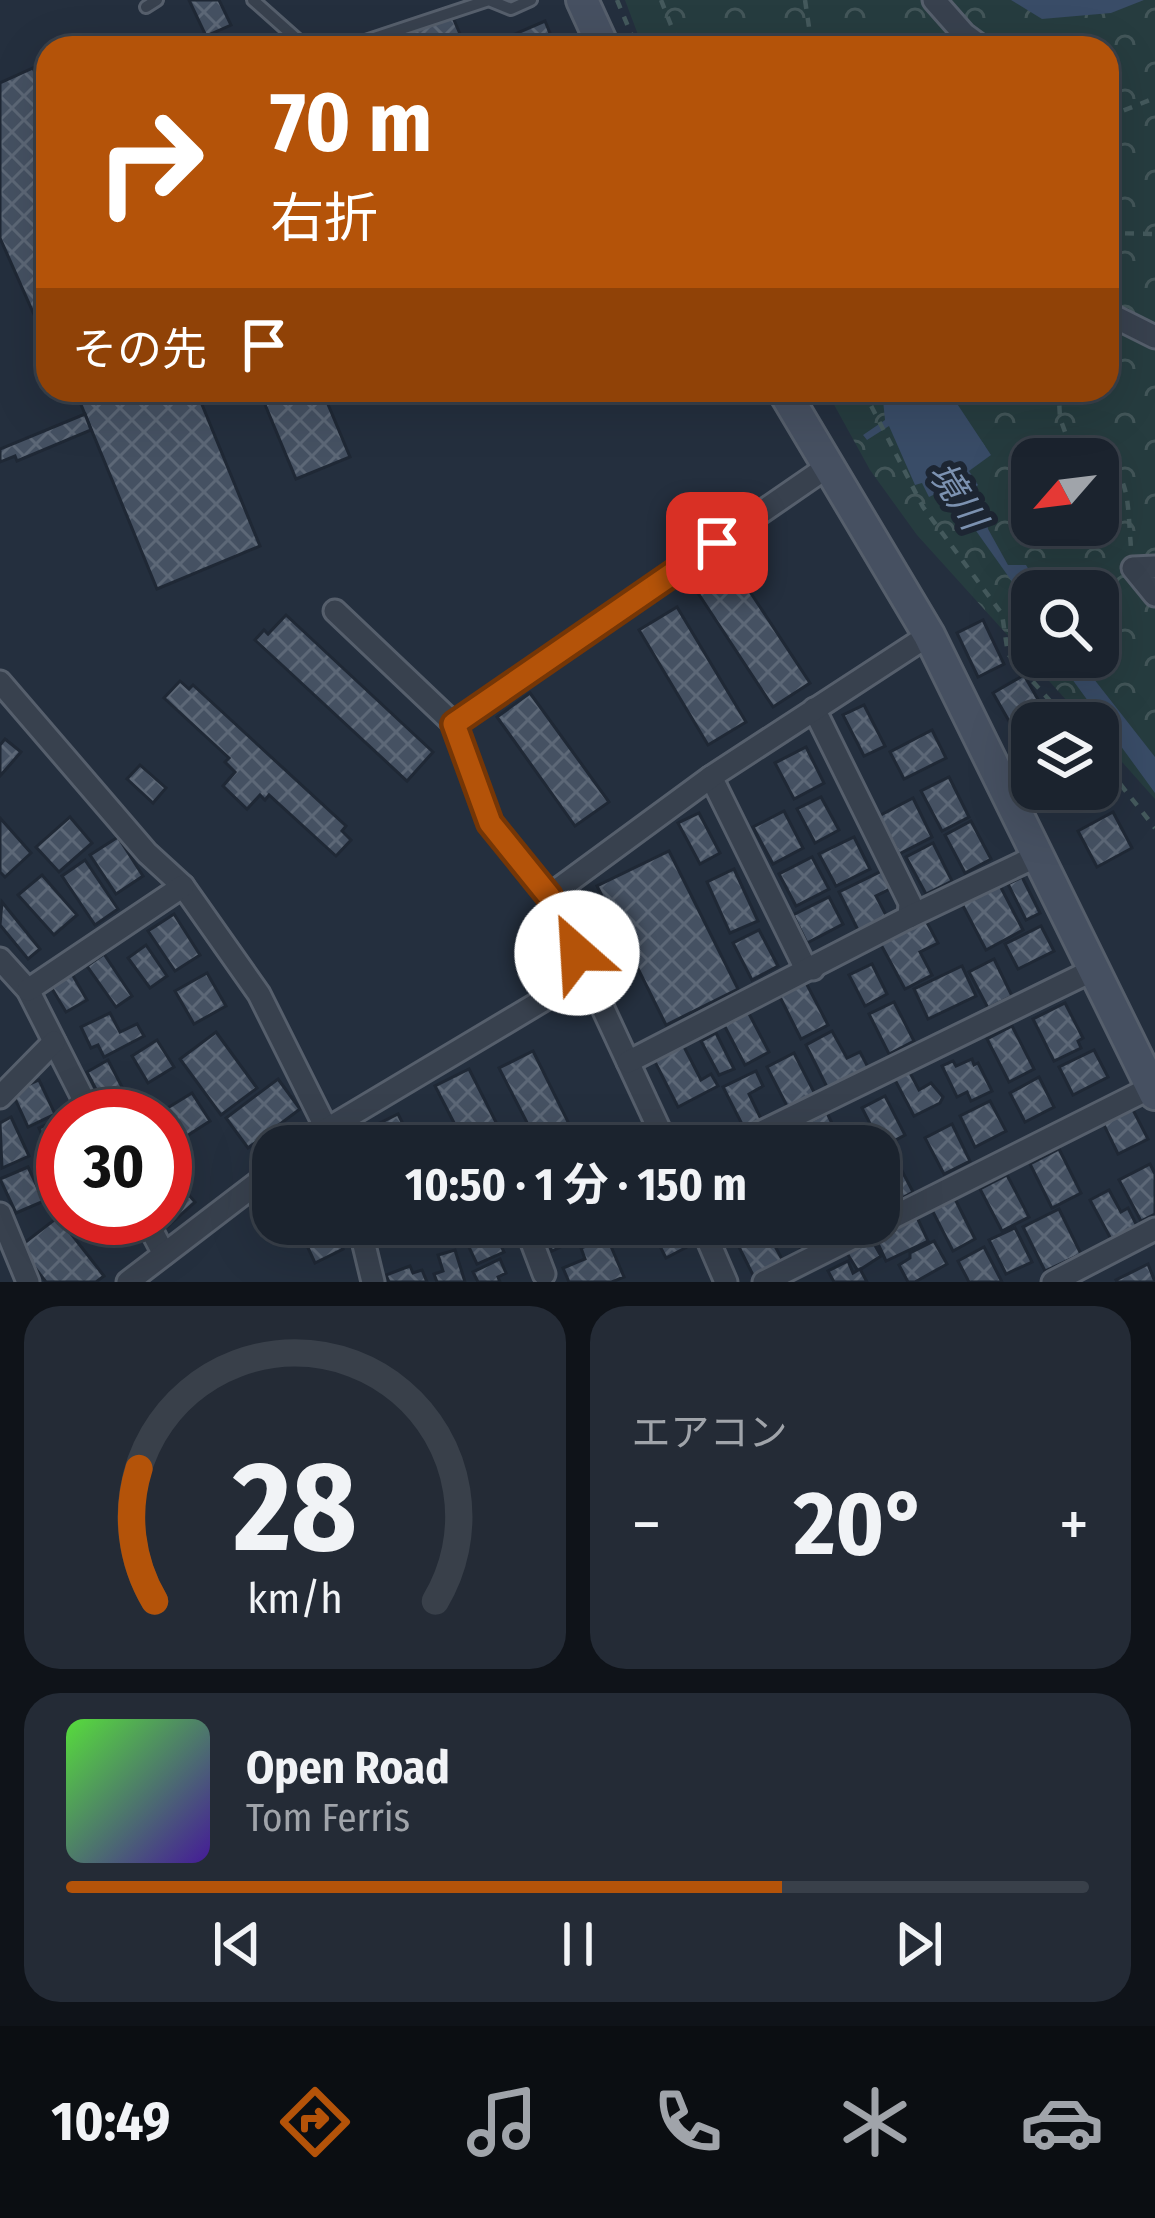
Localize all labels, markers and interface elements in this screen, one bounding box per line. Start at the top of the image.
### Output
text: 70 m [270,72,432,173]
icon: right [72,84,228,240]
text: 右折 [270,187,378,251]
icon: arrive [231,312,297,378]
text: その先 [72,323,207,377]
north arrow [1011,438,1119,546]
map controls [1011,438,1119,810]
water label: 境川 [919,453,997,541]
pin [666,492,768,594]
icon: arrive [684,510,750,576]
button: search [1011,570,1119,678]
button: layers [1011,702,1119,810]
position arrow [514,890,640,1016]
speed limit sign: 30 [36,1089,192,1245]
text: 10:50 · 1 分 · 150 m [405,1158,747,1212]
text: エアコン [632,1410,788,1456]
text: 28 [232,1433,357,1583]
text: 20° [794,1470,927,1578]
text: − [632,1485,661,1564]
text: + [1059,1485,1089,1564]
text: km/h [247,1572,343,1623]
text: Open Road [246,1741,450,1795]
text: Tom Ferris [246,1795,410,1841]
icon: previous [204,1911,270,1977]
icon: pause [545,1911,611,1977]
icon: next [886,1911,952,1977]
icon: directions [273,2080,357,2164]
icon: music [460,2080,544,2164]
icon: phone [646,2080,730,2164]
icon: climate [833,2080,917,2164]
icon: car [1020,2080,1104,2164]
text: 10:49 [51,2090,170,2154]

